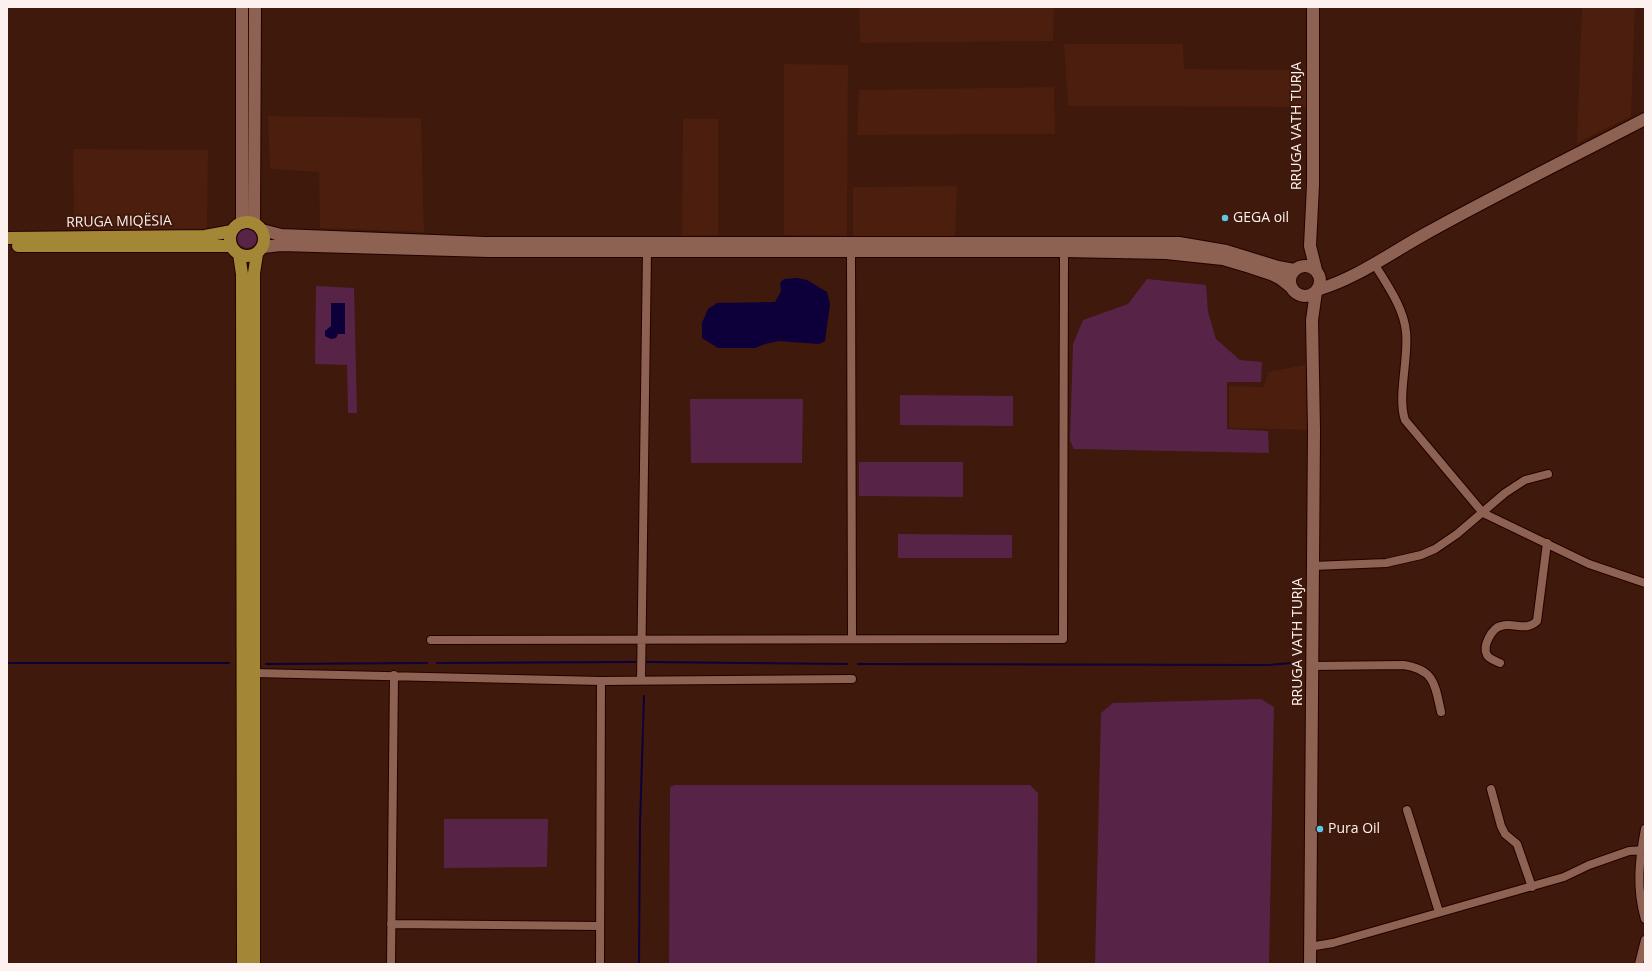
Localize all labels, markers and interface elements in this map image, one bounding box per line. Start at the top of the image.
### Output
street label: RRUGA VATH TURJA [1289,62,1305,190]
place label: GEGA oil [1233,210,1289,226]
street label: RRUGA MIQËSIA [66,213,172,231]
marker: GEGA oil [1220,213,1230,223]
street label: RRUGA VATH TURJA [1290,578,1306,706]
place label: Pura Oil [1328,821,1380,837]
marker: Pura Oil [1315,824,1325,834]

